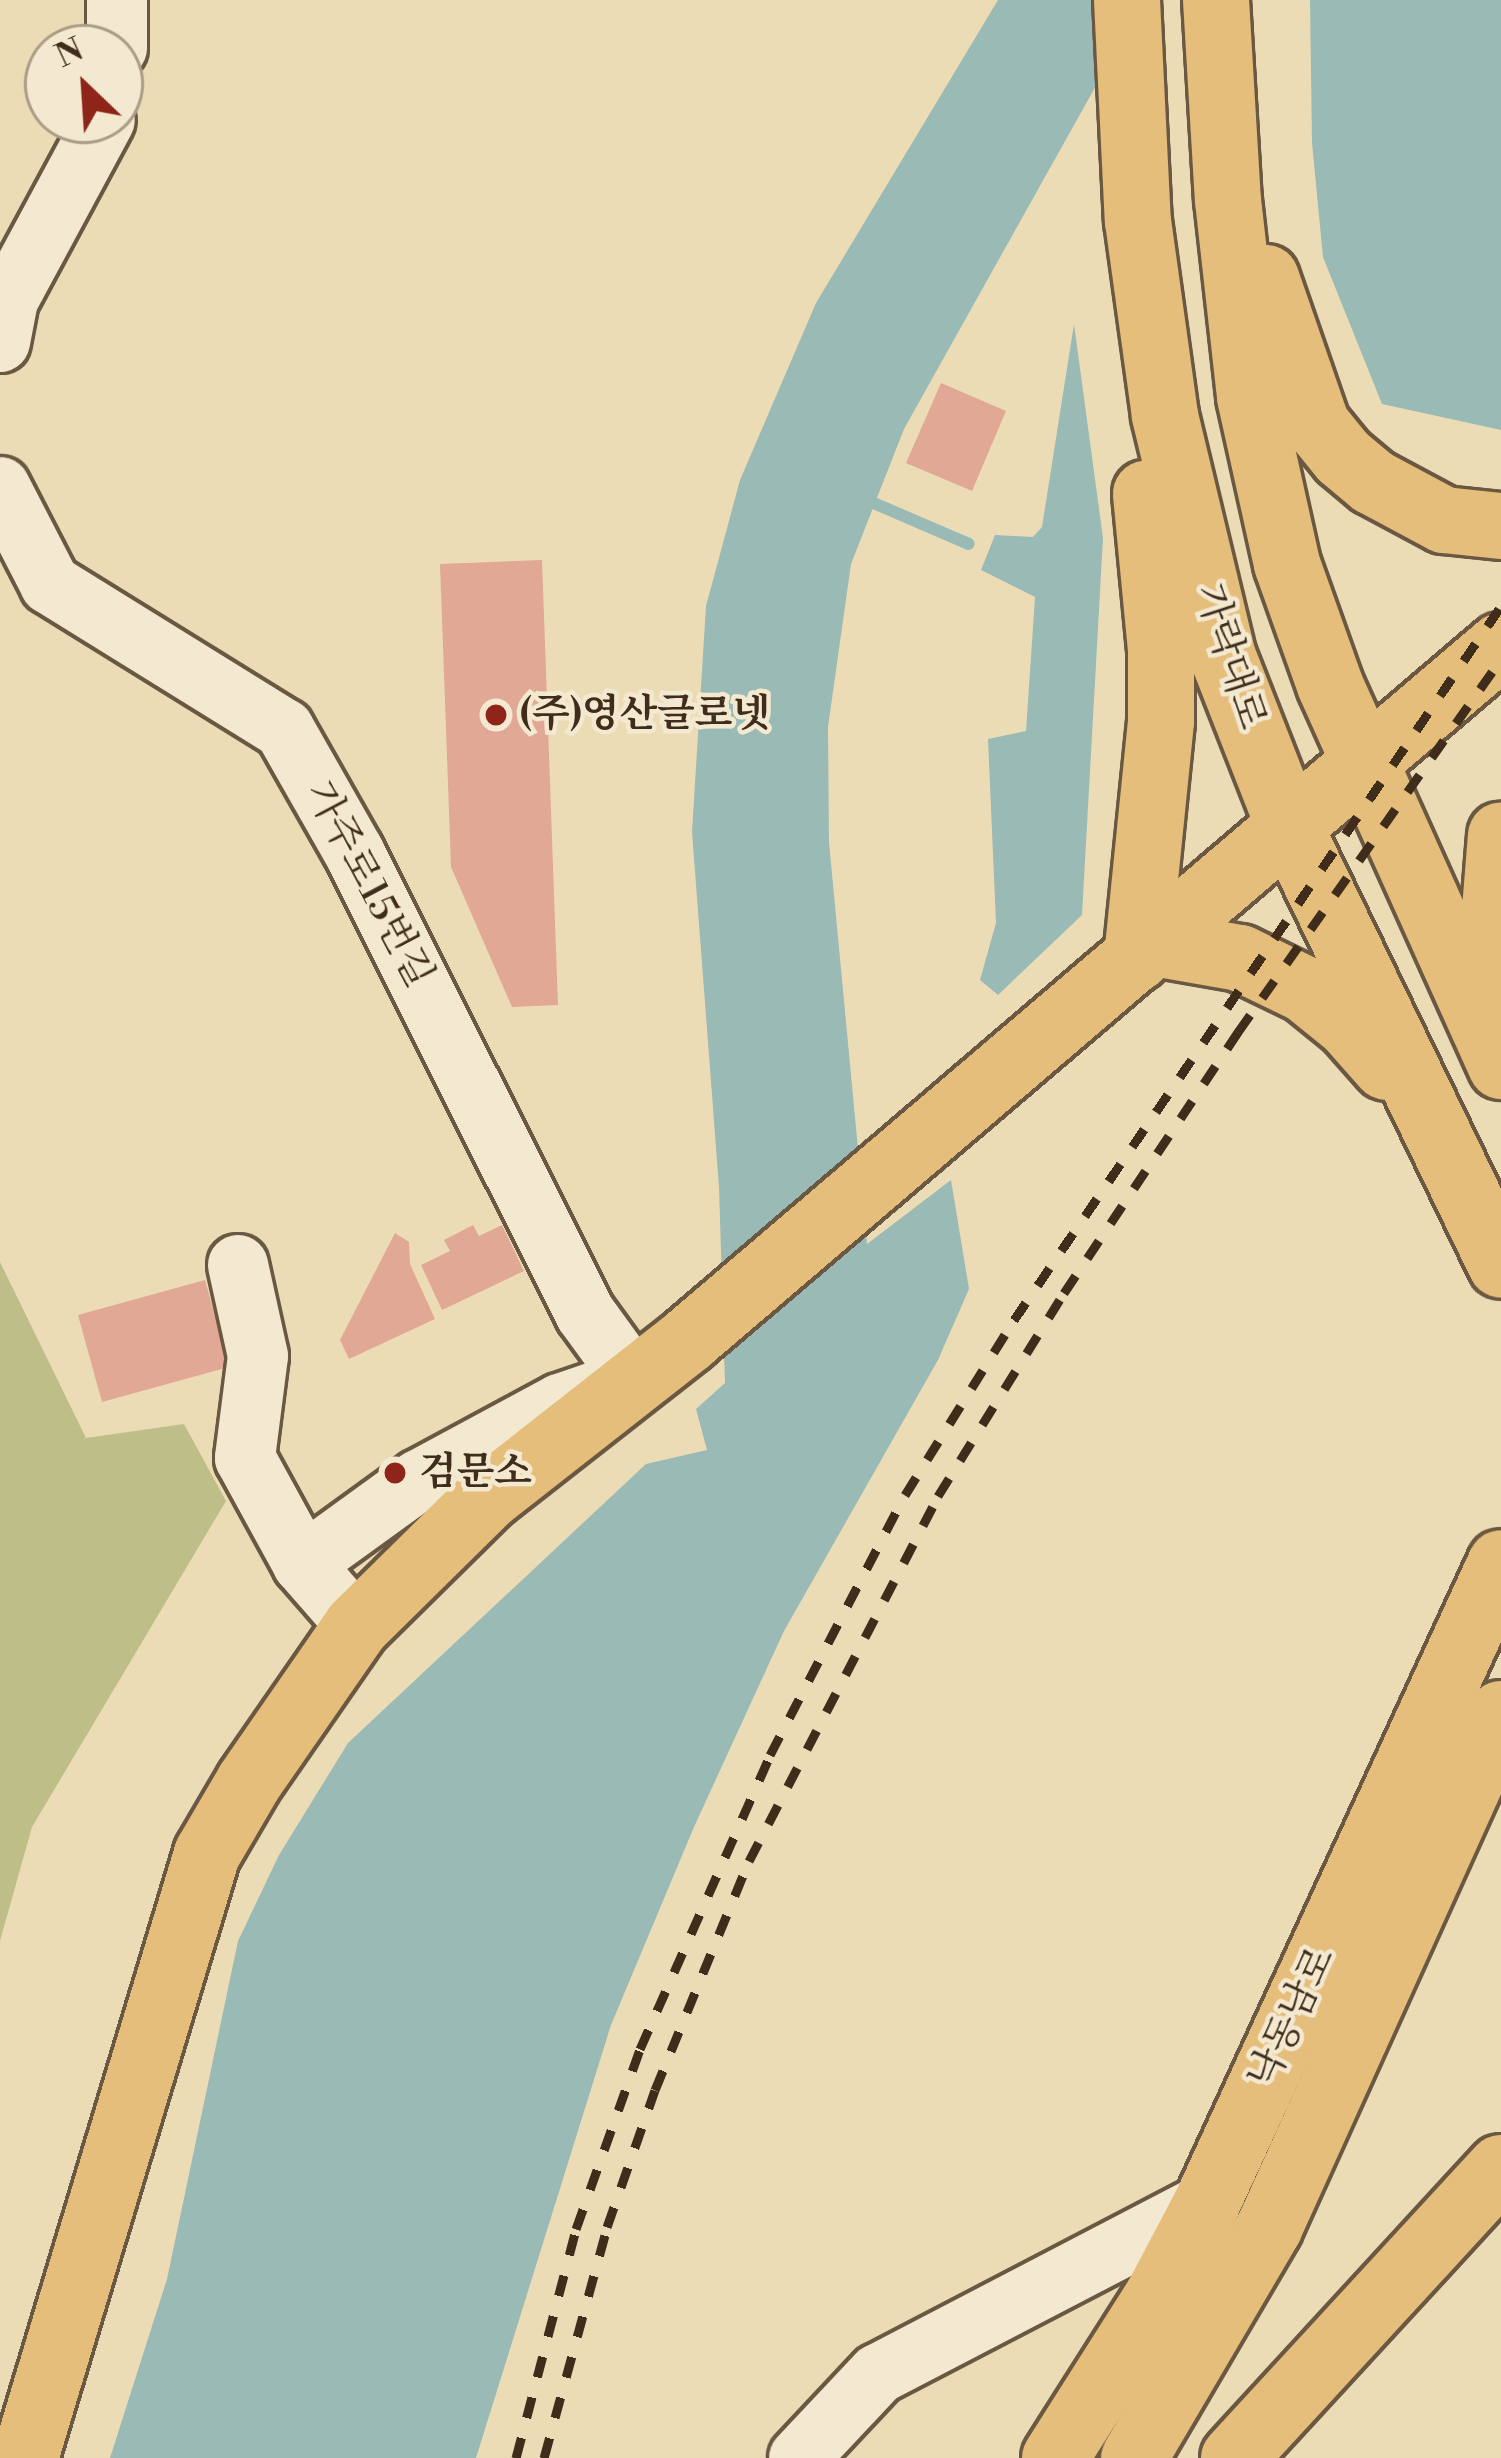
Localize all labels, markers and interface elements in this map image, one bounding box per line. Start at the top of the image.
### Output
north arrow [24,24,144,144]
text: N [49,30,90,78]
street label: 가락대로 [1183,578,1275,736]
place label: (주)영산글로넷 [520,692,770,738]
marker: (주)영산글로넷 [483,702,509,728]
street label: 가주로15번길 [294,774,442,996]
place label: 검문소 [419,1450,532,1496]
marker: 검문소 [382,1460,408,1486]
street label: 낙동남로 [1240,1940,1346,2096]

